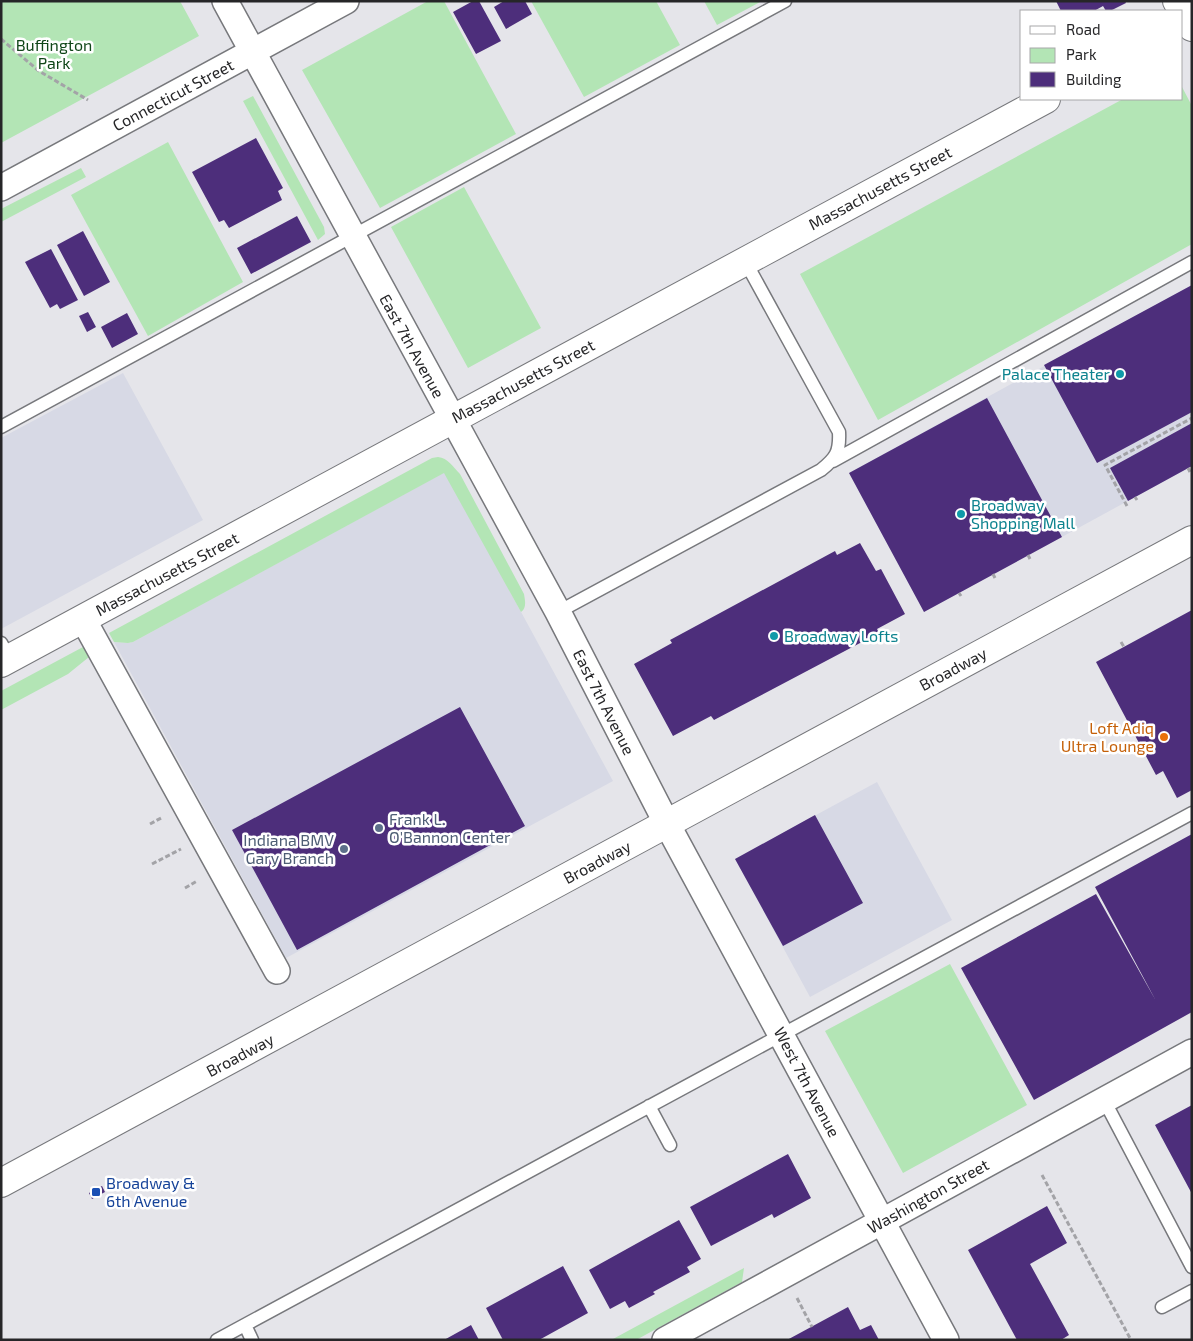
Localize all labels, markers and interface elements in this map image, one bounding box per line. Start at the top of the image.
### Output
legend [1020,10,1183,100]
text: Road [1066,20,1101,38]
park label: Buffington Park [16,35,92,72]
text: Park [1066,45,1097,63]
street label: Connecticut Street [109,55,237,134]
text: Building [1066,70,1122,88]
street label: Massachusetts Street [805,142,954,233]
street label: East 7th Avenue [376,290,449,401]
street label: Massachusetts Street [448,335,597,426]
place label: Palace Theater [1002,364,1111,383]
marker: Palace Theater [1114,368,1126,380]
place label: Broadway Shopping Mall [971,495,1075,532]
marker: Broadway Shopping Mall [955,508,967,520]
street label: Massachusetts Street [92,528,241,619]
place label: Broadway Lofts [784,626,898,645]
marker: Broadway Lofts [768,630,780,642]
street label: Broadway [916,643,990,694]
street label: East 7th Avenue [570,646,639,758]
place label: Loft Adiq Ultra Lounge [1061,718,1154,755]
marker: Loft Adiq Ultra Lounge [1158,731,1170,743]
place label: Frank L. O'Bannon Center [389,809,511,846]
marker: Frank L. O'Bannon Center [373,822,385,834]
place label: Indiana BMV Gary Branch [243,830,334,867]
street label: Broadway [560,836,634,887]
marker: Indiana BMV Gary Branch [338,843,350,855]
street label: West 7th Avenue [770,1024,844,1140]
street label: Broadway [203,1029,277,1080]
street label: Washington Street [864,1154,992,1237]
place label: Broadway & 6th Avenue [106,1173,195,1210]
marker: Broadway & 6th Avenue [90,1186,102,1198]

